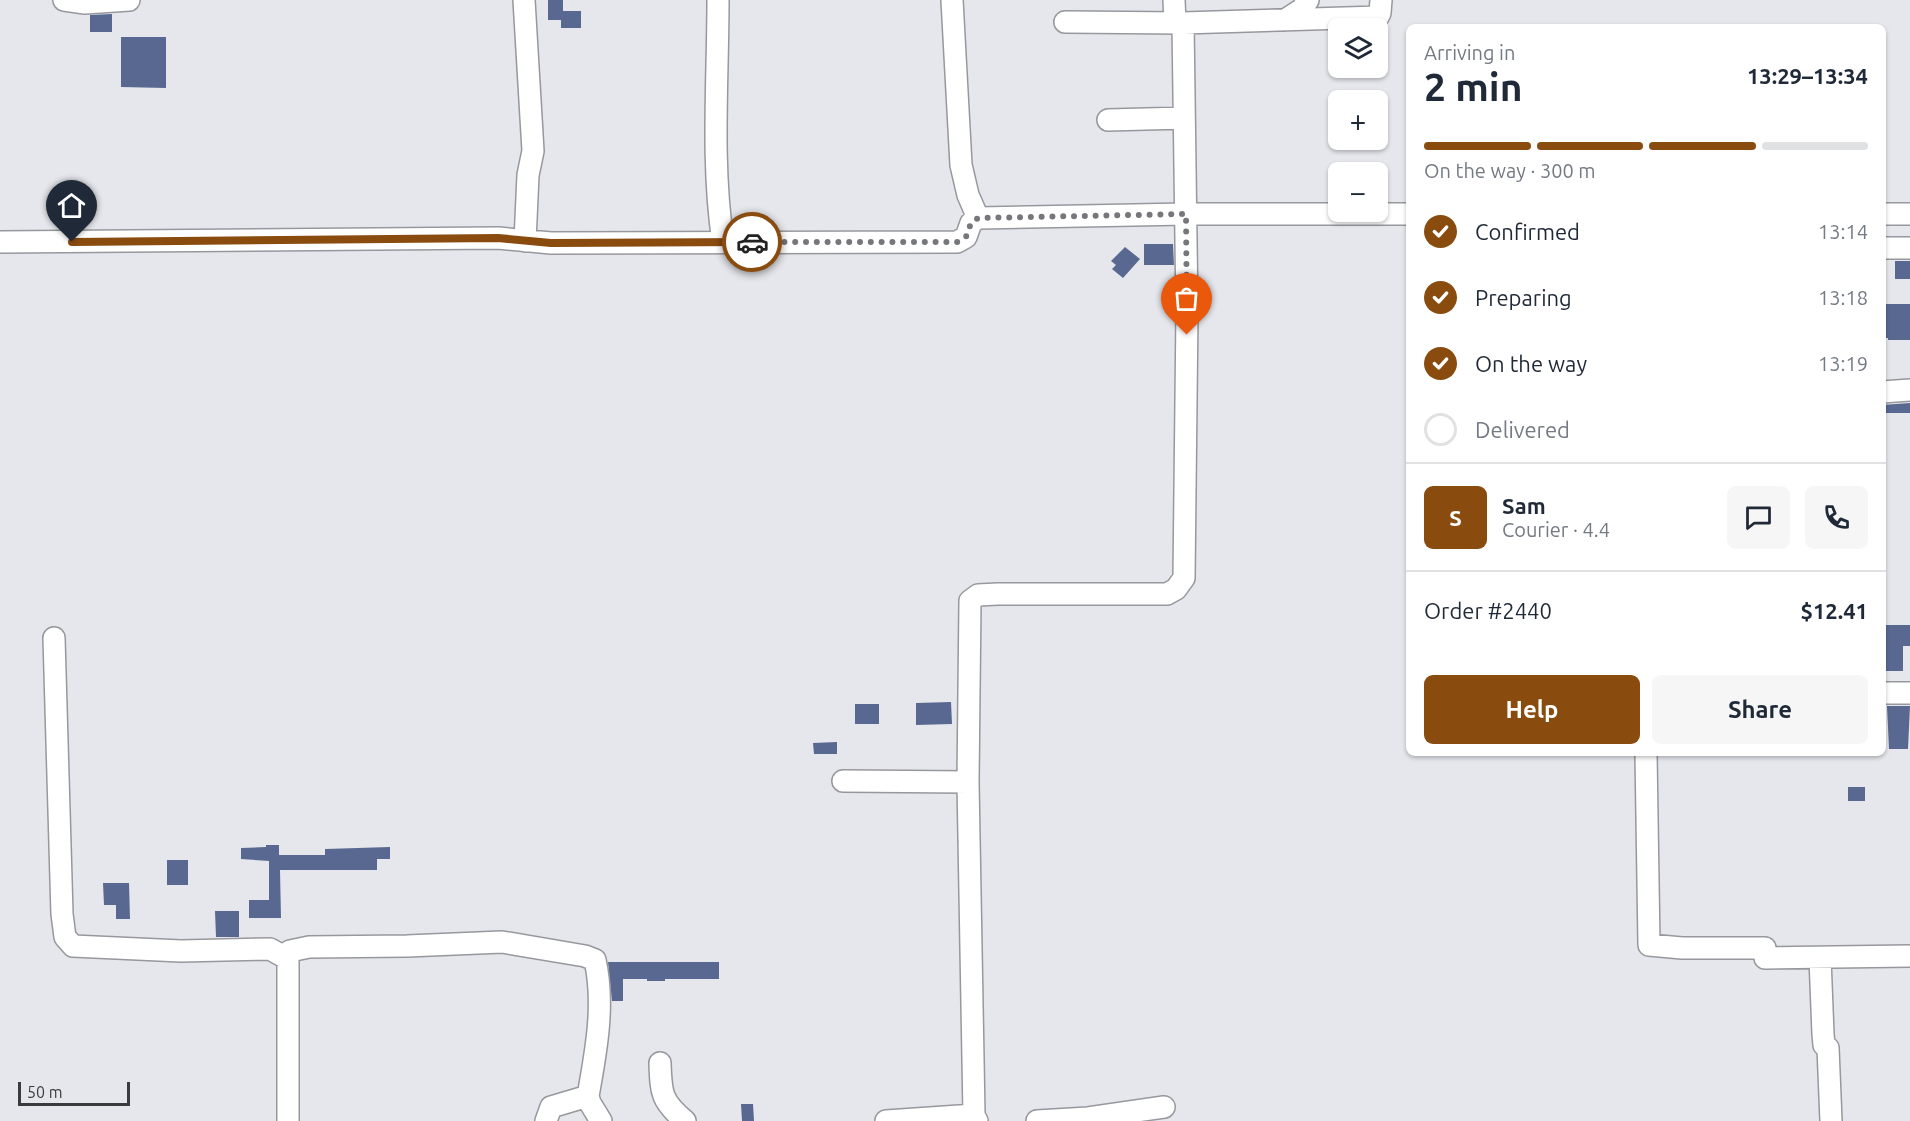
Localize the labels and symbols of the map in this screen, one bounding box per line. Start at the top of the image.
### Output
pin [46,180,97,242]
courier [722,212,782,272]
pin [1161,273,1212,335]
scale bar [18,1079,130,1106]

